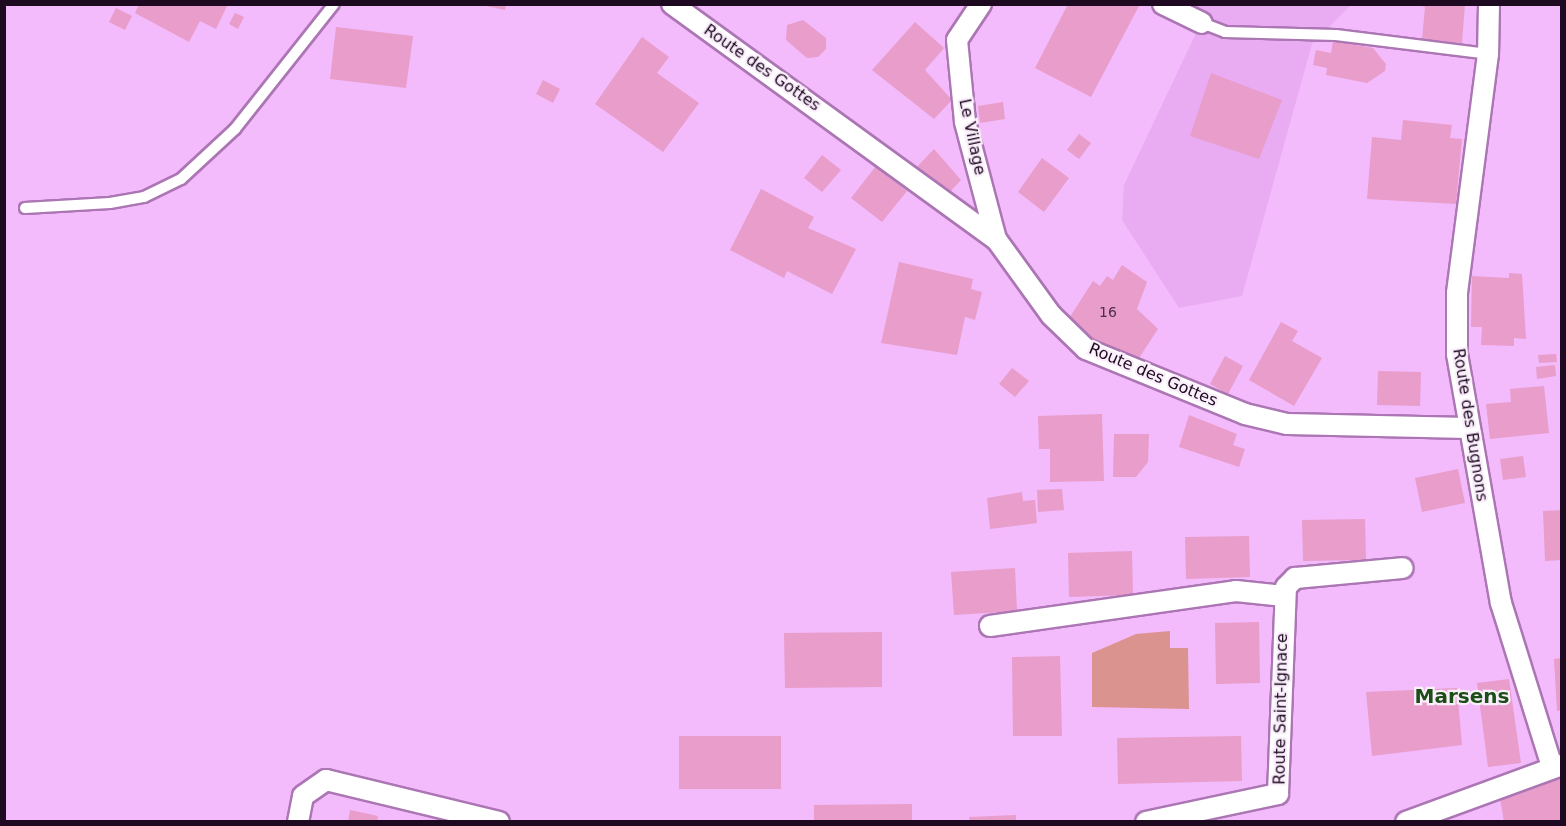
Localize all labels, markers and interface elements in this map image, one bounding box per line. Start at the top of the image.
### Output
street label: Route des Gottes [700,21,824,115]
street label: Le Village [955,97,989,177]
house number: 16 [1099,304,1117,320]
street label: Route des Gottes [1086,339,1220,411]
street label: Route des Bugnons [1448,347,1492,503]
street label: Route Saint-Ignace [1270,633,1292,785]
district label: Marsens [1415,684,1509,708]

